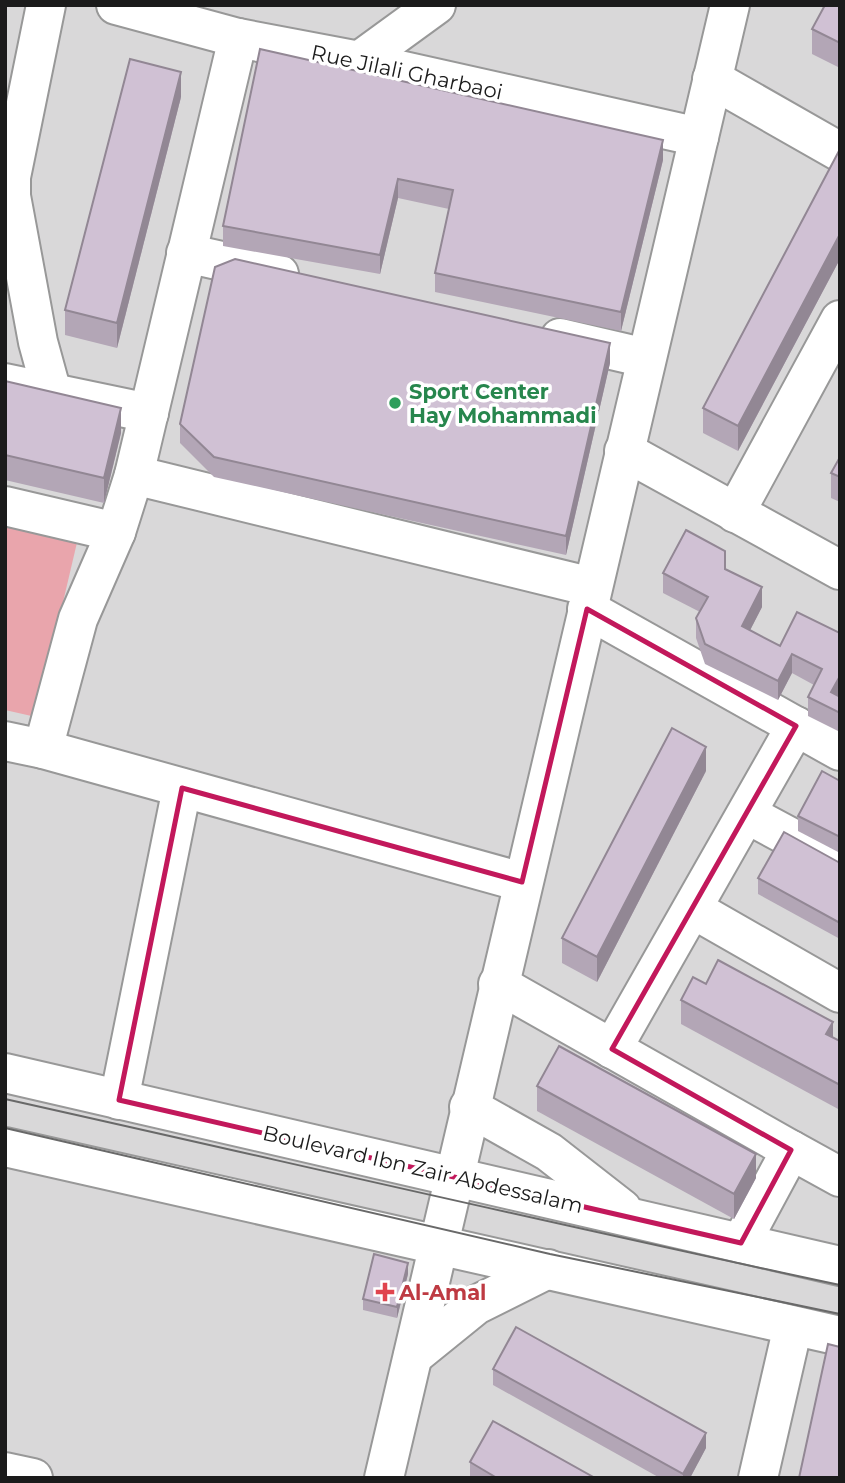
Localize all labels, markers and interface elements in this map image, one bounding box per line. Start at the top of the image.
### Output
street label: Rue Jilali Gharbaoi [309,40,505,104]
place label: Sport Center Hay Mohammadi [409,379,596,428]
marker: Sport Center Hay Mohammadi [387,395,403,411]
street label: Boulevard Ibn Zair Abdessalam [260,1120,586,1218]
place label: Al-Amal [398,1280,486,1305]
marker: Al-Amal [377,1284,393,1300]

